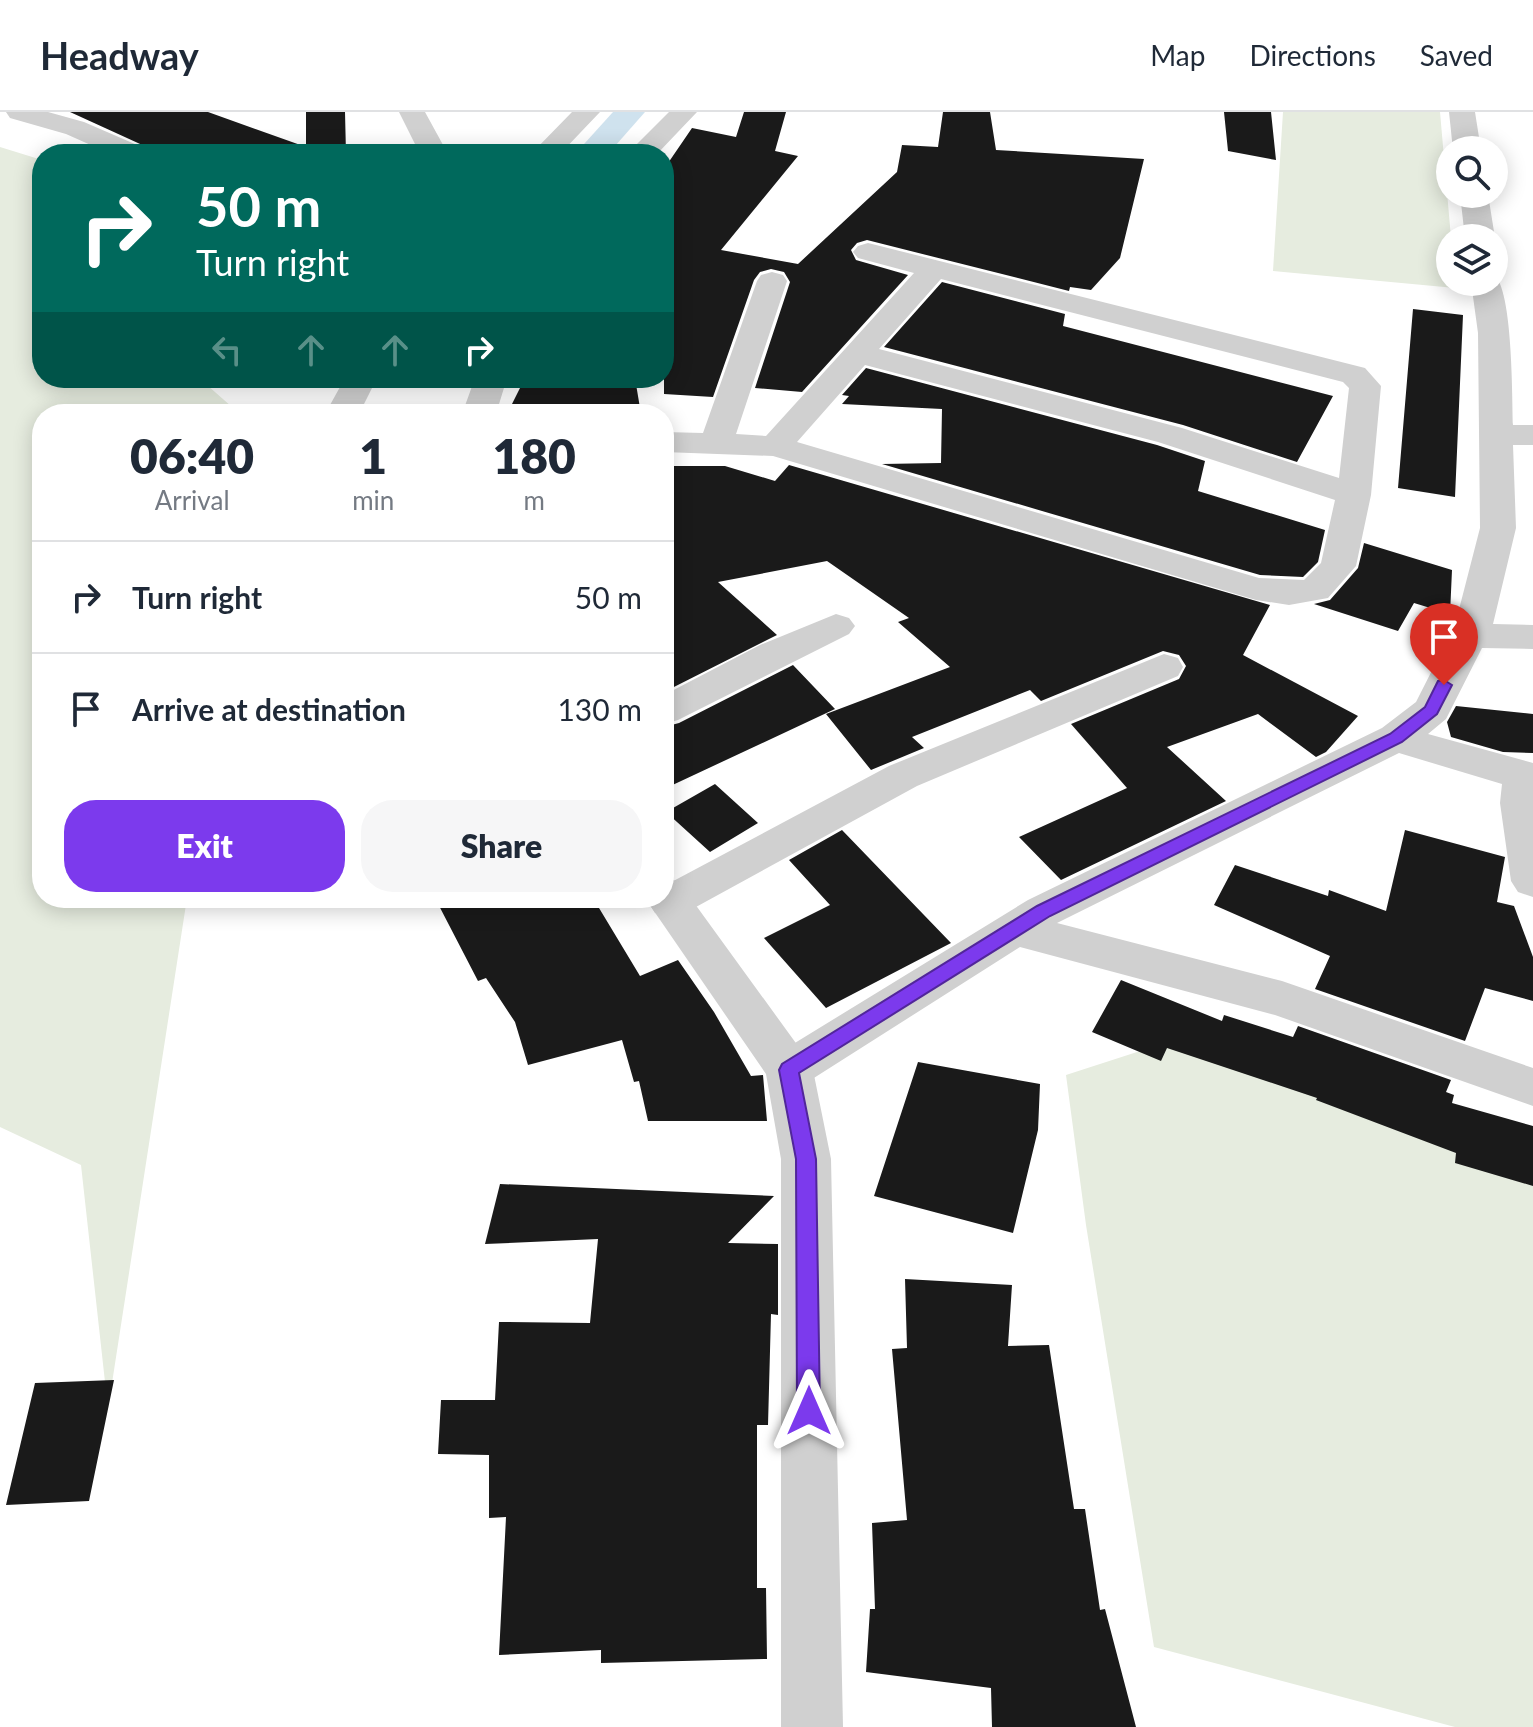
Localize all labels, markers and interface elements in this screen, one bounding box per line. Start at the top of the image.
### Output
text: Headway [40,32,199,78]
text: Map [1150,38,1205,72]
text: Directions [1249,38,1376,72]
text: Saved [1420,38,1493,72]
map controls [1436,136,1508,296]
button: search [1436,136,1508,208]
text: 50 m [196,172,321,239]
icon: right [64,176,168,280]
button: layers [1436,224,1508,296]
text: Turn right [196,240,349,284]
icon: left [205,328,249,372]
icon: ahead [289,328,333,372]
icon: ahead [373,328,417,372]
icon: right [457,328,501,372]
text: 06:40 [130,427,254,484]
text: 1 [359,427,387,484]
text: 180 [492,427,576,484]
text: Arrival [155,484,230,516]
text: min [352,484,394,516]
text: m [523,484,545,516]
icon: right [64,575,108,619]
text: Turn right [132,579,262,615]
text: 50 m [575,579,642,615]
pin [1410,603,1478,685]
icon: arrive [1422,615,1466,659]
icon: arrive [64,687,108,731]
text: Arrive at destination [132,691,406,727]
text: 130 m [557,691,642,727]
button: Exit [64,800,345,892]
button: Share [361,800,642,892]
position arrow [767,1369,851,1453]

